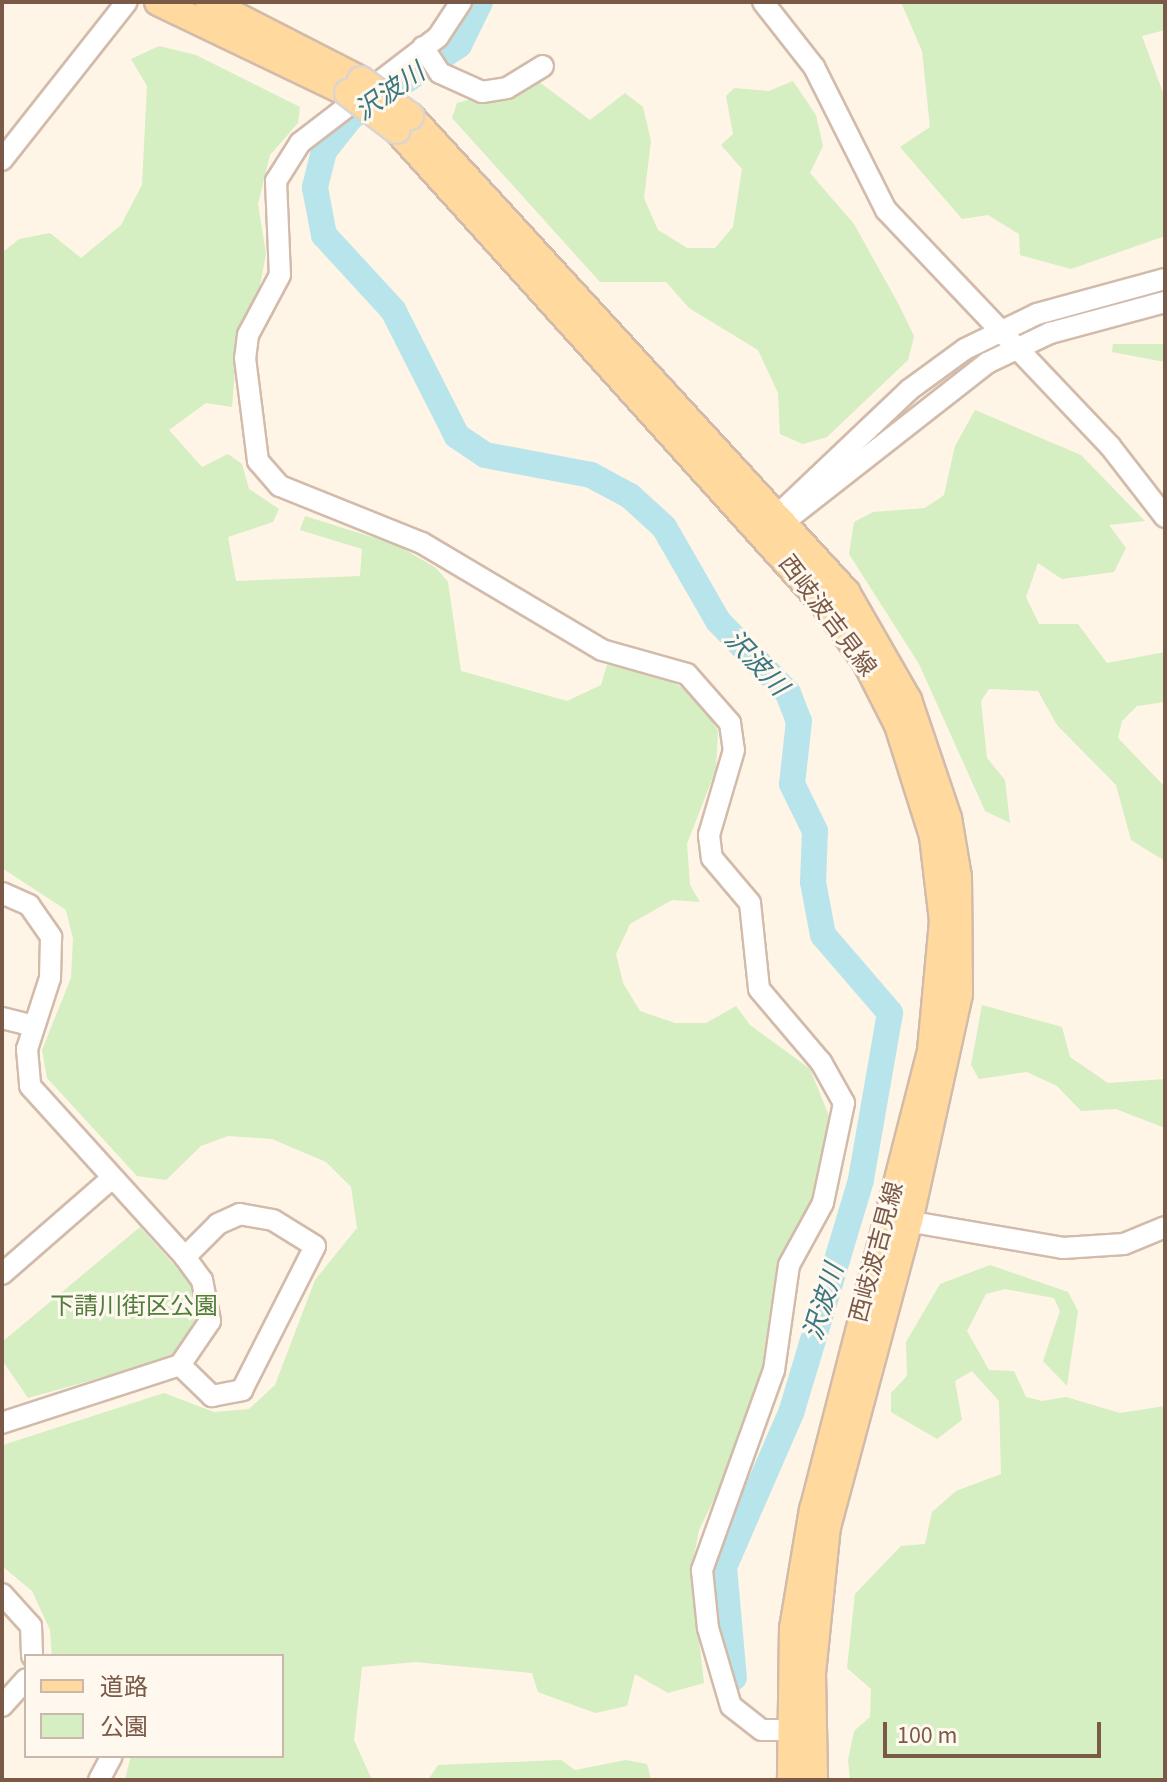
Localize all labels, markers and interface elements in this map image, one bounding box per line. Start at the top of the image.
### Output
water label: 沢波川 [349,57,431,127]
street label: 西岐波吉見線 [772,550,882,682]
water label: 沢波川 [718,624,794,702]
street label: 西岐波吉見線 [844,1179,910,1325]
water label: 沢波川 [798,1260,850,1344]
park label: 下請川街区公園 [50,1293,218,1321]
legend [24,1654,284,1758]
text: 道路 [100,1670,148,1705]
scale bar [887,1706,1105,1756]
text: 公園 [100,1710,148,1745]
text: 100 m [897,1718,957,1753]

